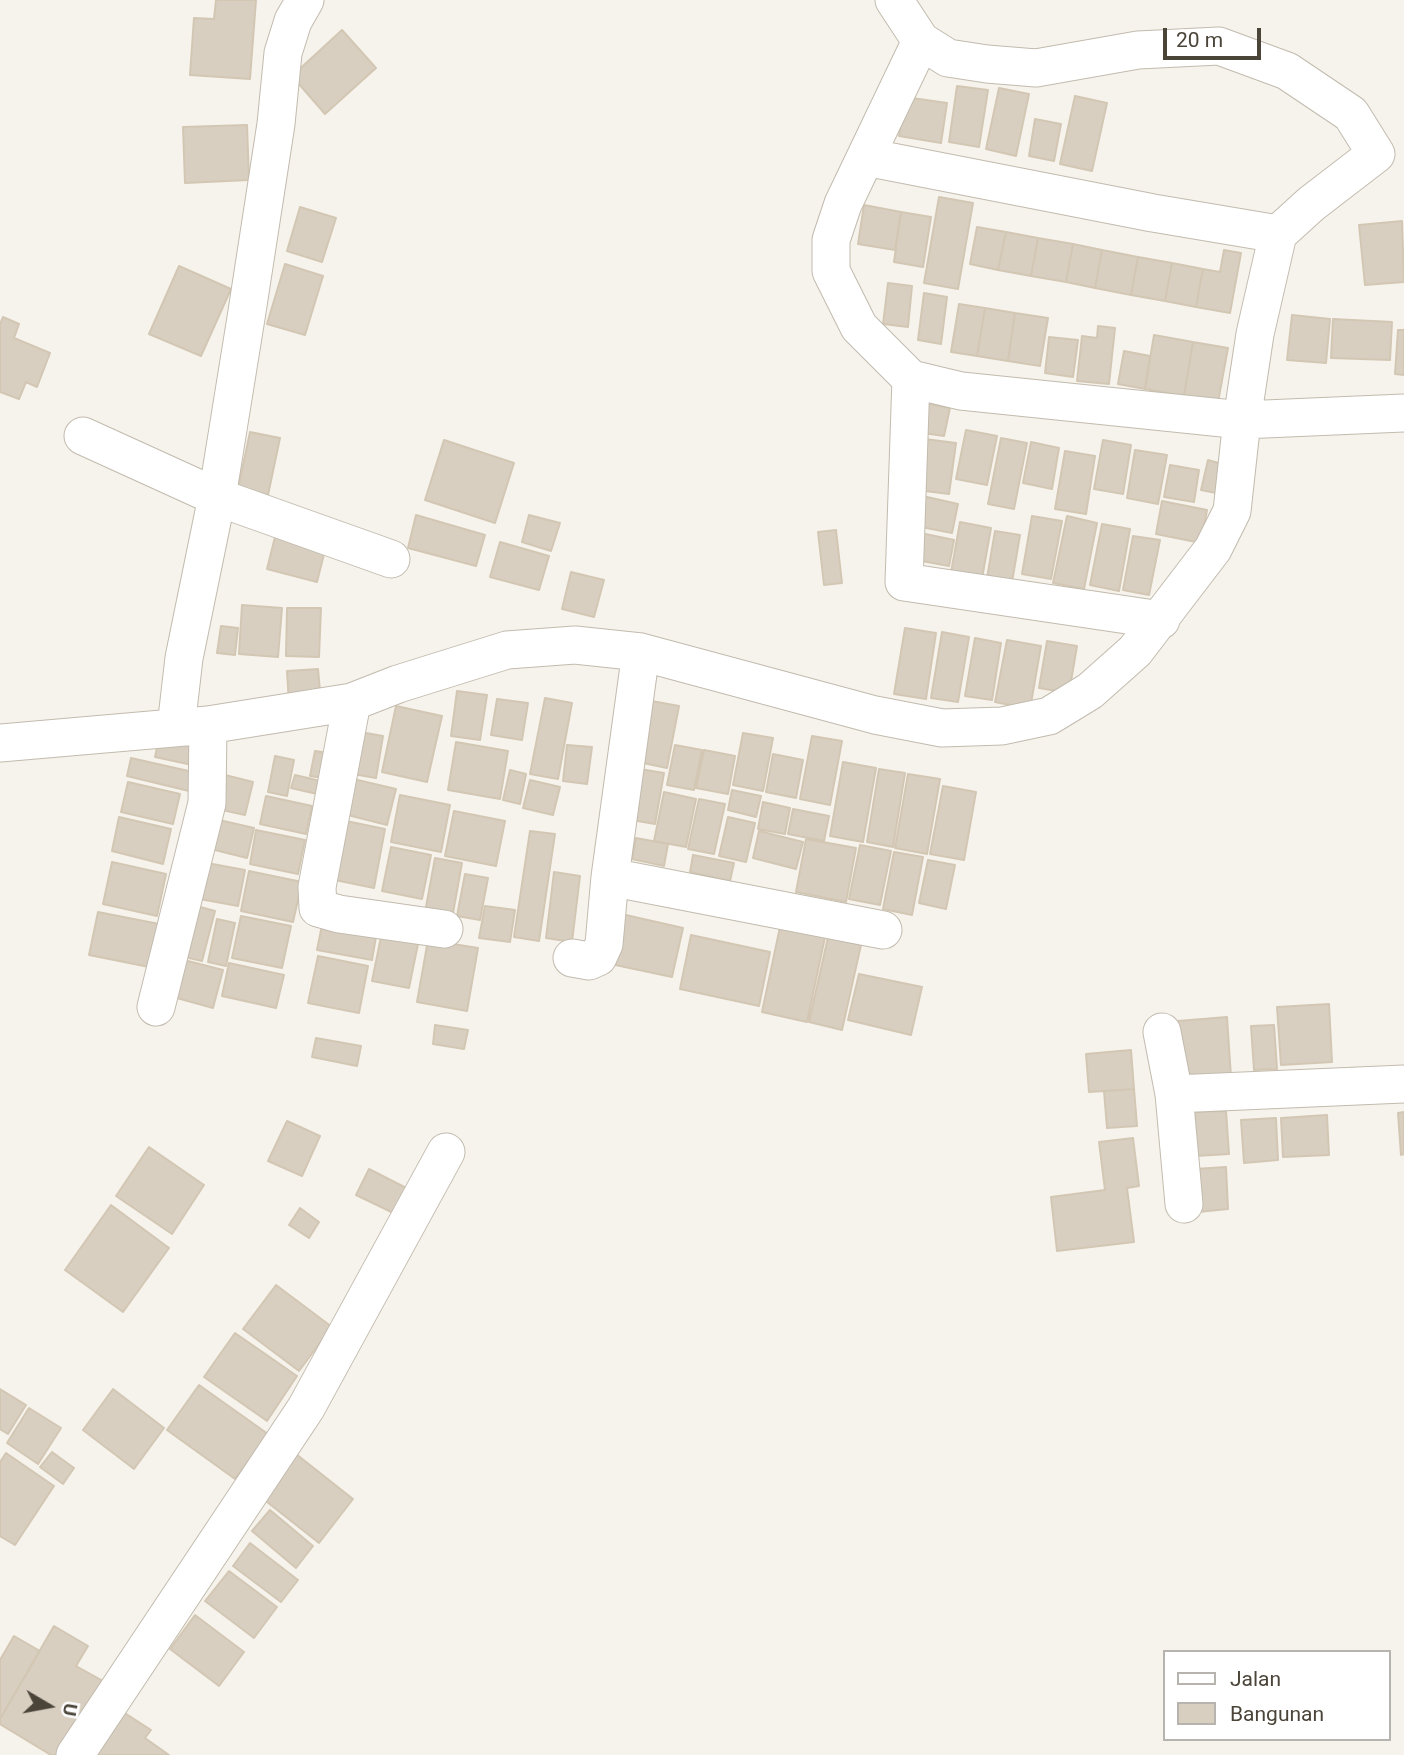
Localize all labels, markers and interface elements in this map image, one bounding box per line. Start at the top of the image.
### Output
scale bar [1166,14,1264,58]
text: 20 m [1176,28,1223,52]
legend [1162,1650,1390,1741]
text: Jalan [1230,1667,1281,1691]
north arrow [14,1671,84,1741]
text: U [58,1702,83,1718]
text: Bangunan [1230,1702,1324,1726]

